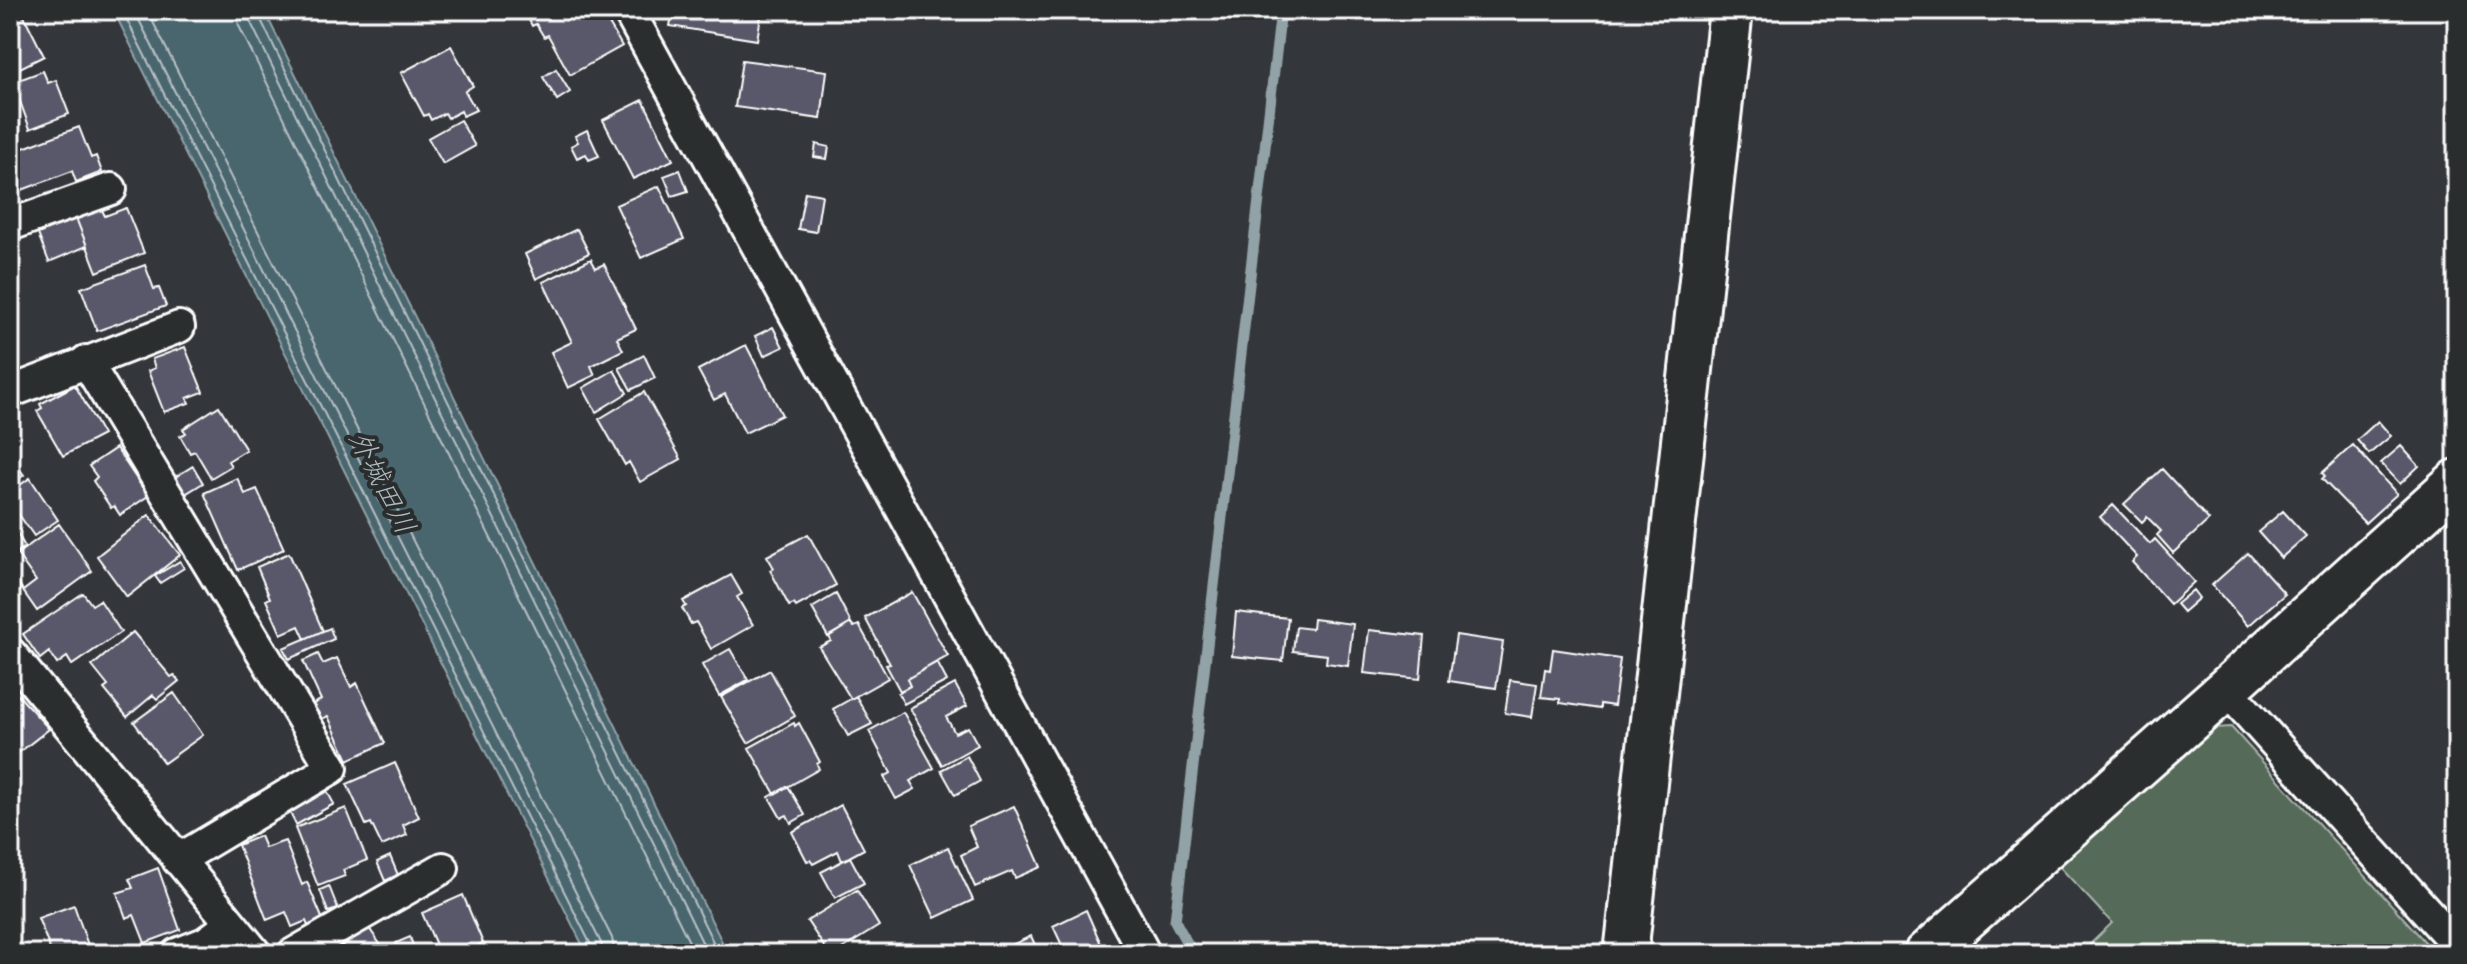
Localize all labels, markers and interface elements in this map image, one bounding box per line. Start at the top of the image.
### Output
water label: 外城田川 [342,425,422,540]

